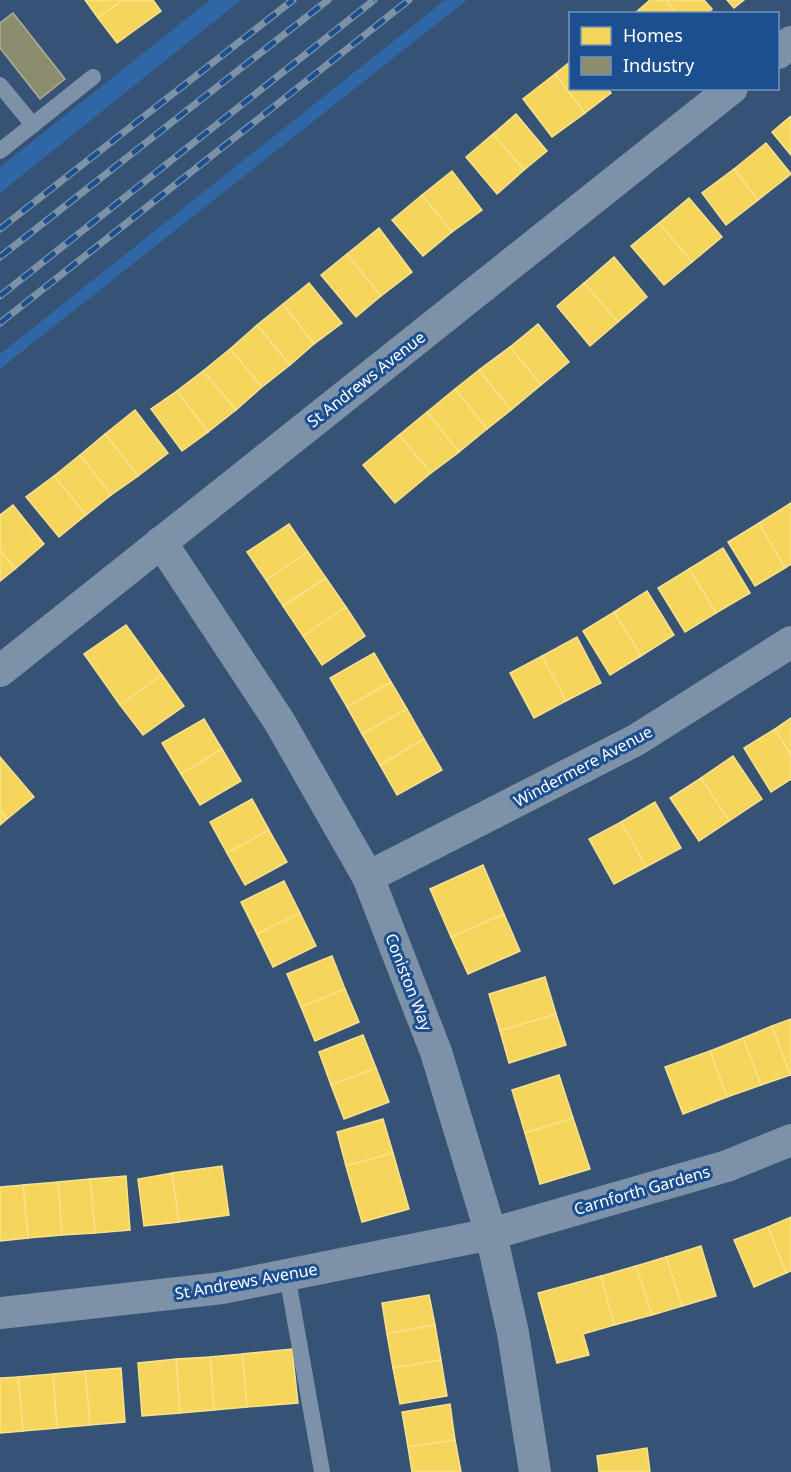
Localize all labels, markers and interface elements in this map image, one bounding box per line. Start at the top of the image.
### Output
legend [569,12,779,90]
text: Homes [623,23,683,47]
text: Industry [623,53,695,77]
street label: St Andrews Avenue [302,326,430,432]
street label: Windermere Avenue [510,720,656,812]
street label: Coniston Way [380,930,438,1035]
street label: Carnforth Gardens [571,1160,713,1220]
street label: St Andrews Avenue [173,1258,319,1304]

